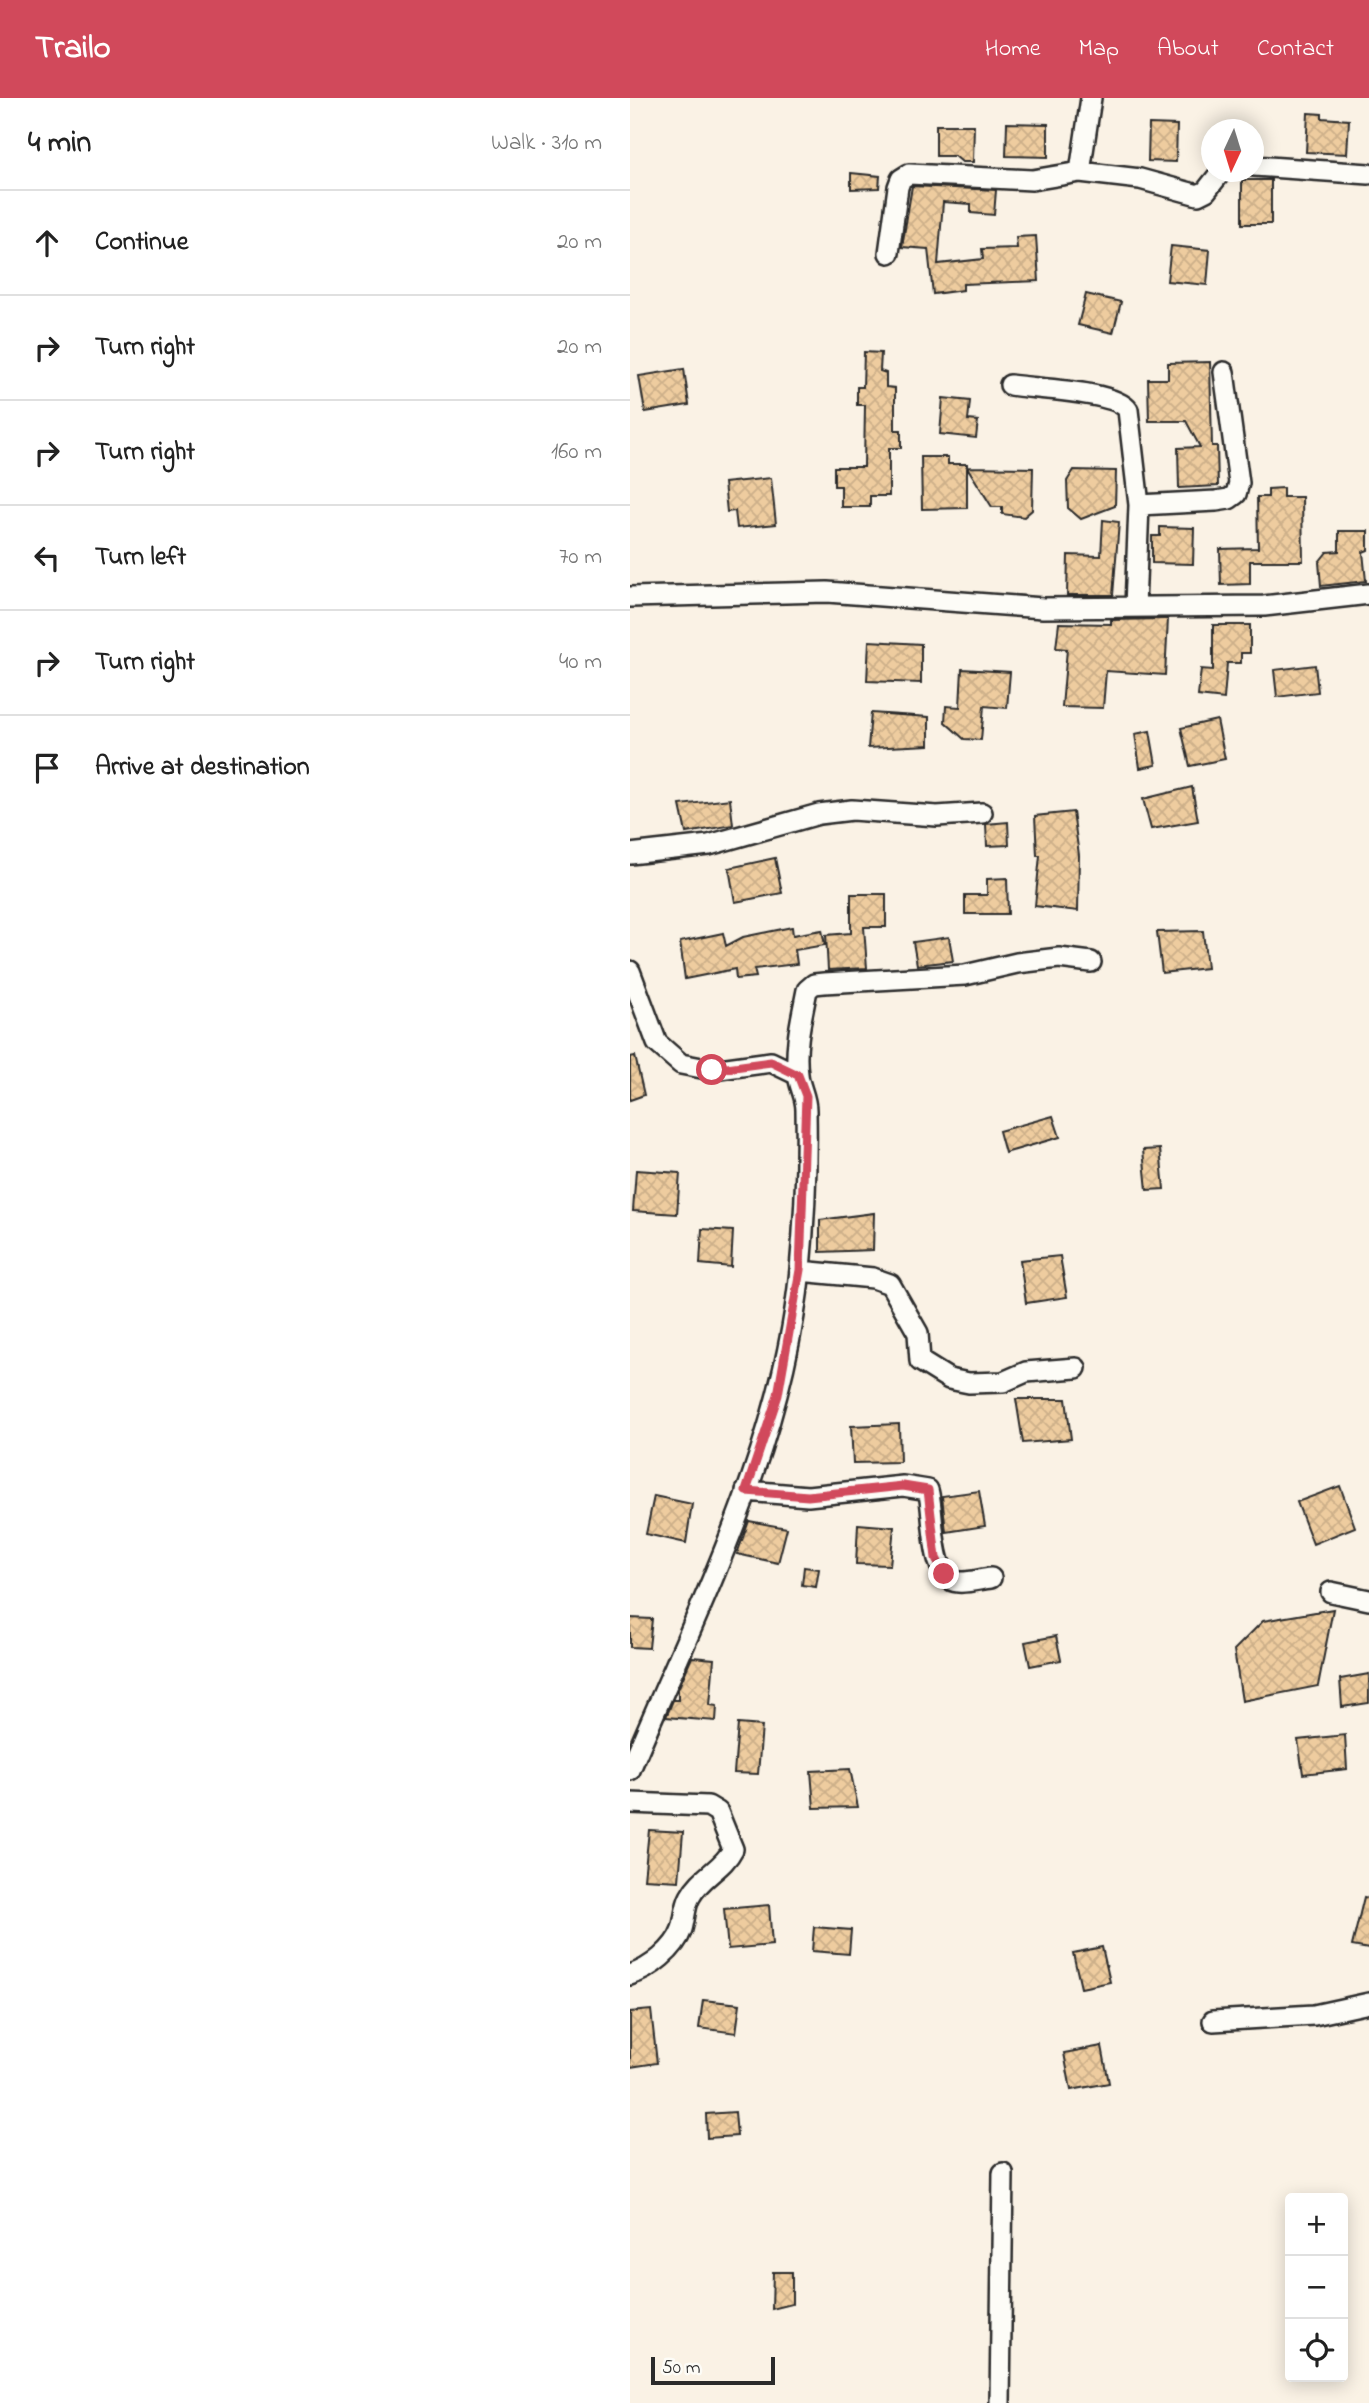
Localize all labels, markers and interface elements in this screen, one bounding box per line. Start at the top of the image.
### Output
text: Trailo [35,25,111,73]
text: Home [985,32,1041,67]
text: Map [1079,32,1119,67]
text: About [1157,32,1219,67]
text: Contact [1257,32,1334,67]
north arrow [1201,119,1264,182]
text: 4 min [28,122,91,166]
text: Walk · 310 m [491,127,602,160]
icon: ahead [28,224,66,262]
text: Continue [95,224,188,262]
text: 20 m [557,226,602,259]
icon: right [28,329,66,367]
text: Turn right [95,329,195,367]
text: 20 m [557,331,602,364]
icon: right [28,434,66,472]
text: Turn right [95,434,195,472]
text: 160 m [551,436,602,469]
icon: left [28,539,66,577]
text: Turn left [95,539,186,577]
text: 70 m [559,541,602,574]
icon: right [28,644,66,682]
text: Turn right [95,644,195,682]
text: 40 m [559,646,602,679]
icon: arrive [28,749,66,787]
text: Arrive at destination [95,749,310,787]
route start [696,1054,727,1085]
route end [928,1558,959,1589]
map controls [1285,2193,1348,2382]
button: + [1285,2193,1348,2256]
button: − [1285,2256,1348,2319]
button: locate [1285,2319,1348,2382]
scale bar [651,2354,775,2386]
text: 50 m [662,2355,701,2382]

